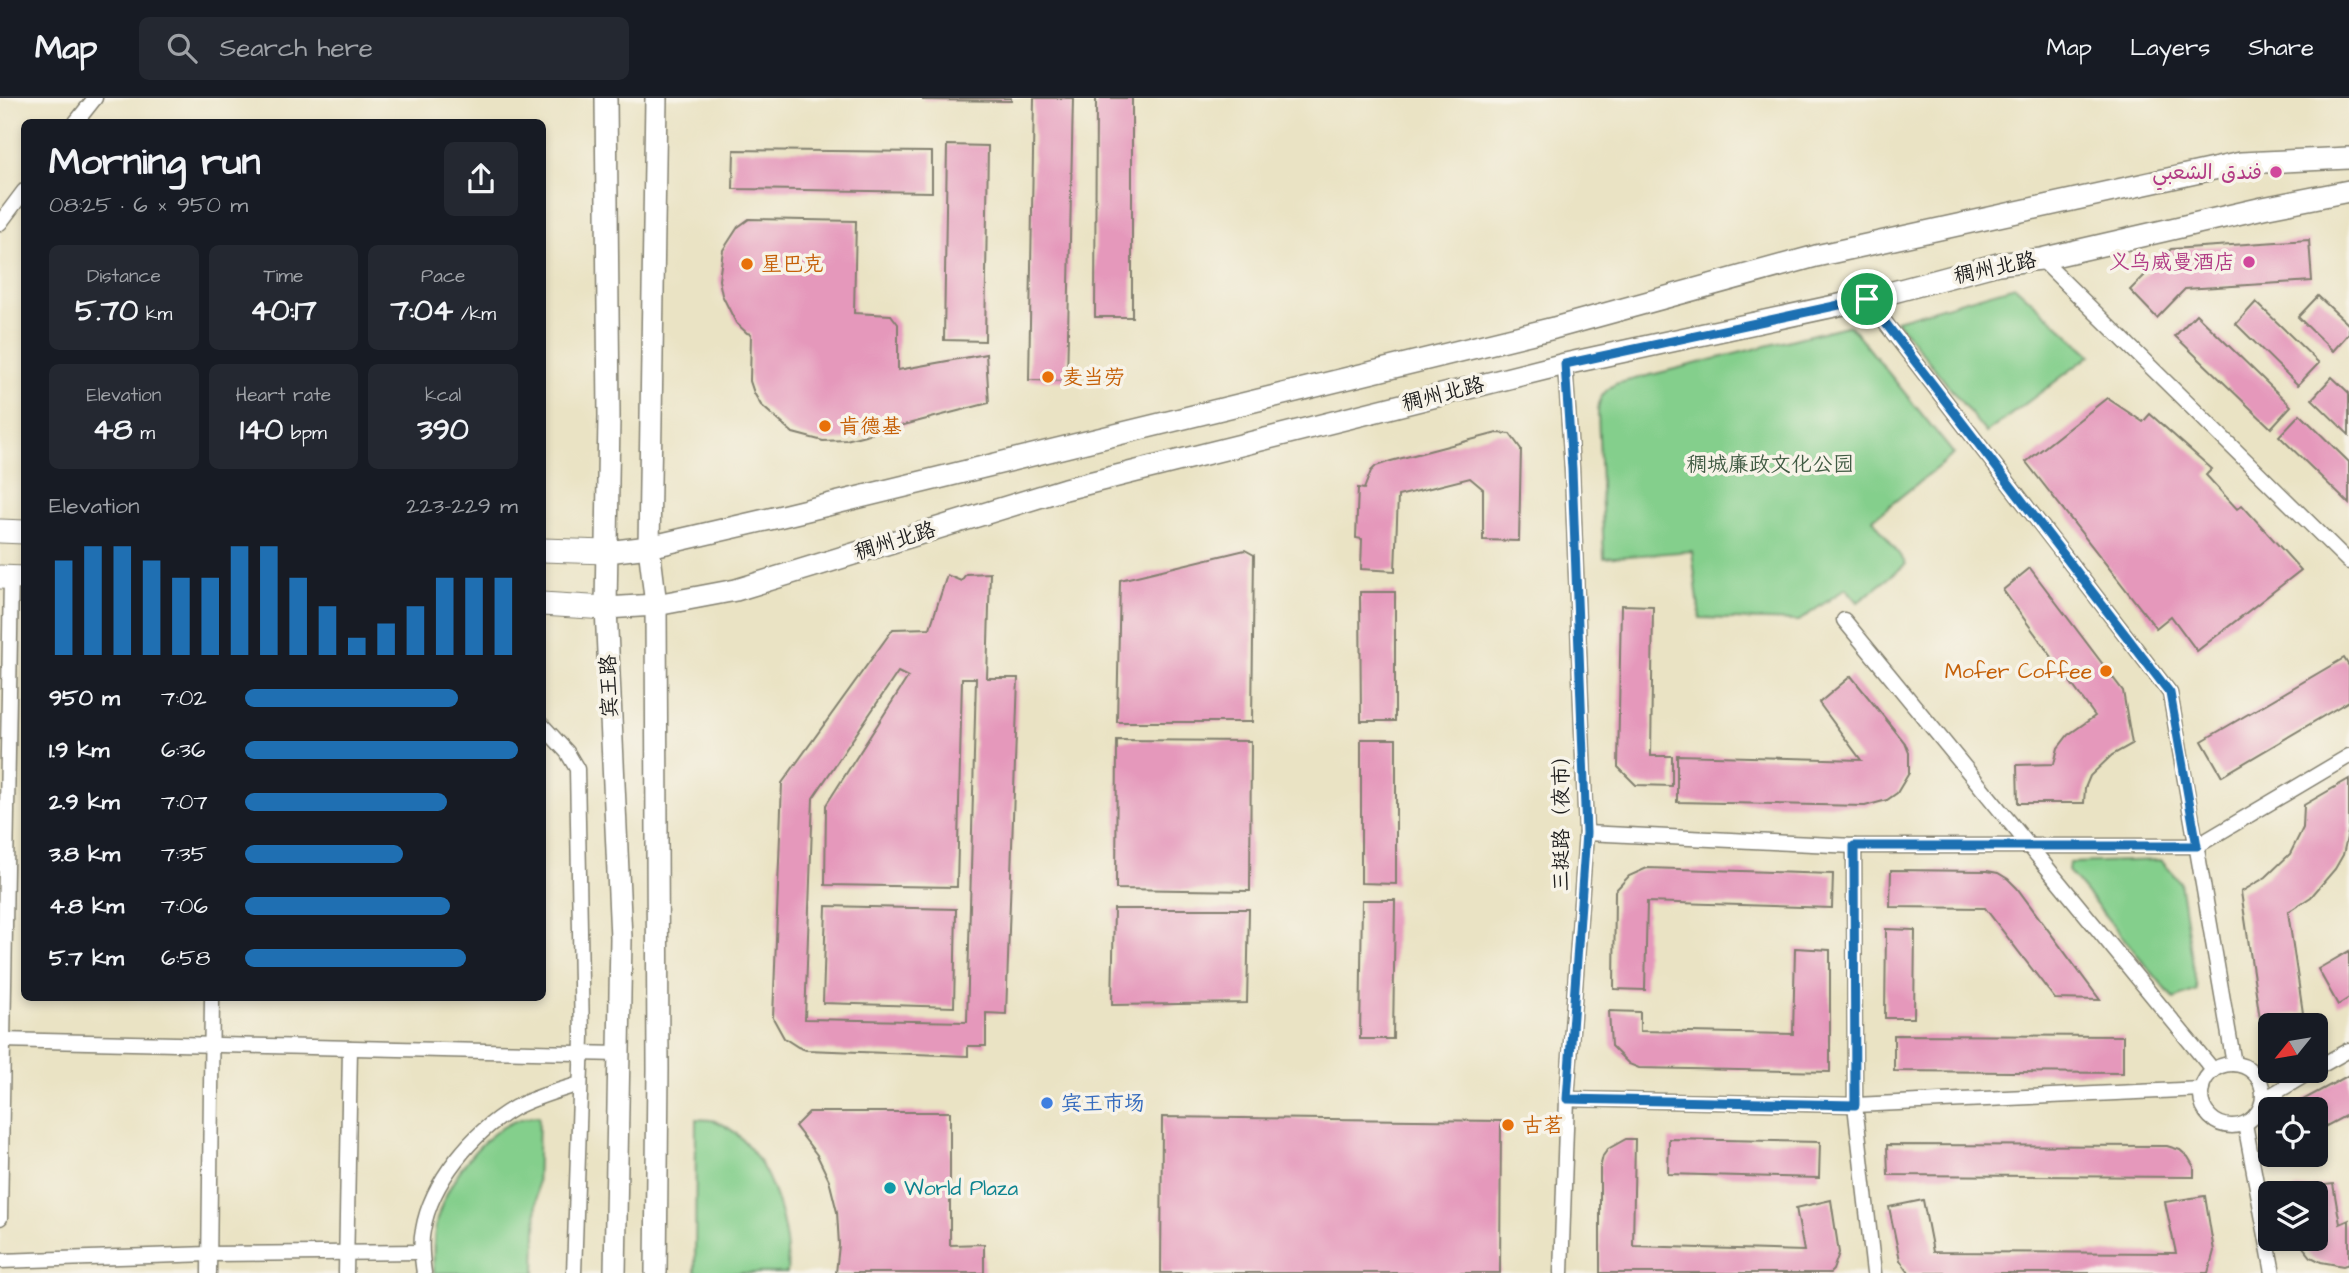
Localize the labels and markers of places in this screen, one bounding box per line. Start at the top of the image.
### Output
place label: فندق الشعبي [2152,158,2262,191]
marker: فندق الشعبي [2268,164,2284,180]
place label: 义乌威曼酒店 [2109,248,2235,277]
place label: 星巴克 [761,250,824,279]
marker: 义乌威曼酒店 [2241,254,2257,270]
marker: 星巴克 [739,256,755,272]
pin [1837,269,1897,329]
place label: 麦当劳 [1062,363,1125,392]
marker: 麦当劳 [1040,369,1056,385]
place label: 肯德基 [839,412,902,441]
marker: 肯德基 [817,418,833,434]
place label: Mofer Coffee [1945,657,2092,686]
marker: Mofer Coffee [2098,663,2114,679]
place label: 宾王市场 [1061,1089,1145,1118]
marker: 宾王市场 [1039,1095,1055,1111]
place label: 古茗 [1522,1111,1564,1140]
marker: 古茗 [1500,1117,1516,1133]
place label: World Plaza [904,1174,1018,1203]
marker: World Plaza [882,1180,898,1196]

